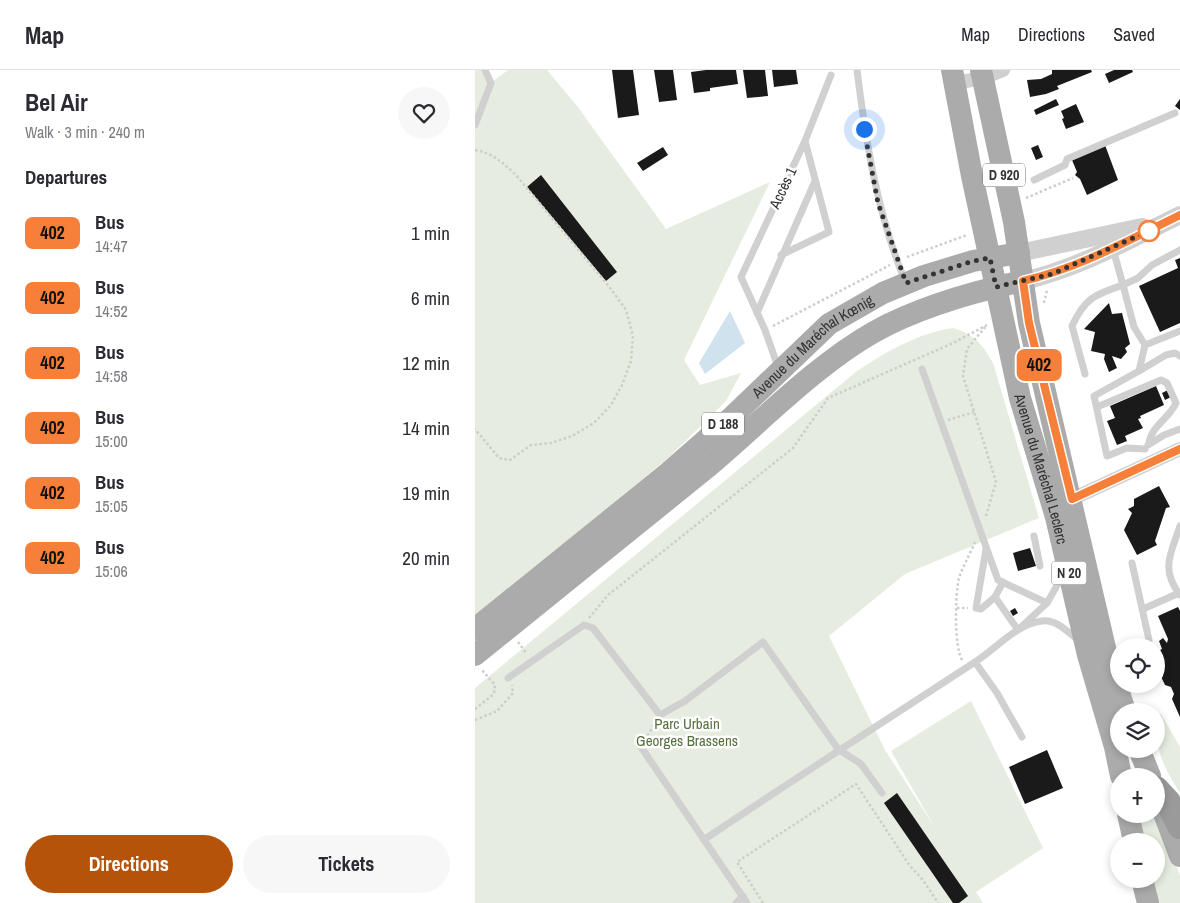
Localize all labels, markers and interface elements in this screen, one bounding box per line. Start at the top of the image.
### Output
text: Map [25,19,64,51]
text: Map [961,22,990,47]
text: Directions [1018,22,1085,47]
text: Saved [1113,22,1155,47]
text: Bel Air [25,86,88,118]
button: heart [398,87,450,139]
your location [852,117,877,142]
text: Walk · 3 min · 240 m [25,121,145,143]
street label: Accès 1 [763,163,801,213]
text: Departures [25,164,107,190]
road number: D 920 [983,164,1025,186]
text: Bus [95,209,124,235]
text: 402 [40,220,65,245]
text: 1 min [411,220,450,246]
unlabelled marker [1138,220,1160,242]
text: 14:47 [95,235,128,257]
text: Bus [95,274,124,300]
text: 402 [40,285,65,310]
text: 6 min [411,285,450,311]
street label: Avenue du Maréchal Kœnig [746,290,877,403]
text: 14:52 [95,300,128,322]
text: Bus [95,339,124,365]
line badge: 402 [1010,349,1068,381]
text: 402 [40,350,65,375]
text: 12 min [402,350,450,376]
text: 402 [1027,352,1051,377]
text: 14:58 [95,365,128,387]
street label: Avenue du Maréchal Leclerc [1009,390,1073,546]
text: Bus [95,404,124,430]
road number: D 188 [702,412,744,436]
text: 402 [40,415,65,440]
text: 14 min [402,415,450,441]
text: 15:00 [95,430,128,452]
text: Bus [95,469,124,495]
text: 402 [40,480,65,505]
text: 19 min [402,480,450,506]
text: 15:05 [95,495,128,517]
text: Bus [95,534,124,560]
text: 402 [40,545,65,570]
text: 20 min [402,545,450,571]
text: 15:06 [95,560,128,582]
road number: N 20 [1051,562,1087,584]
map controls [1110,638,1165,888]
button: locate [1110,638,1165,693]
button: layers [1110,703,1165,758]
park label: Parc Urbain Georges Brassens [636,713,738,751]
button: + [1110,768,1165,823]
button: − [1110,833,1165,888]
button: Directions [25,835,233,893]
button: Tickets [243,835,450,893]

